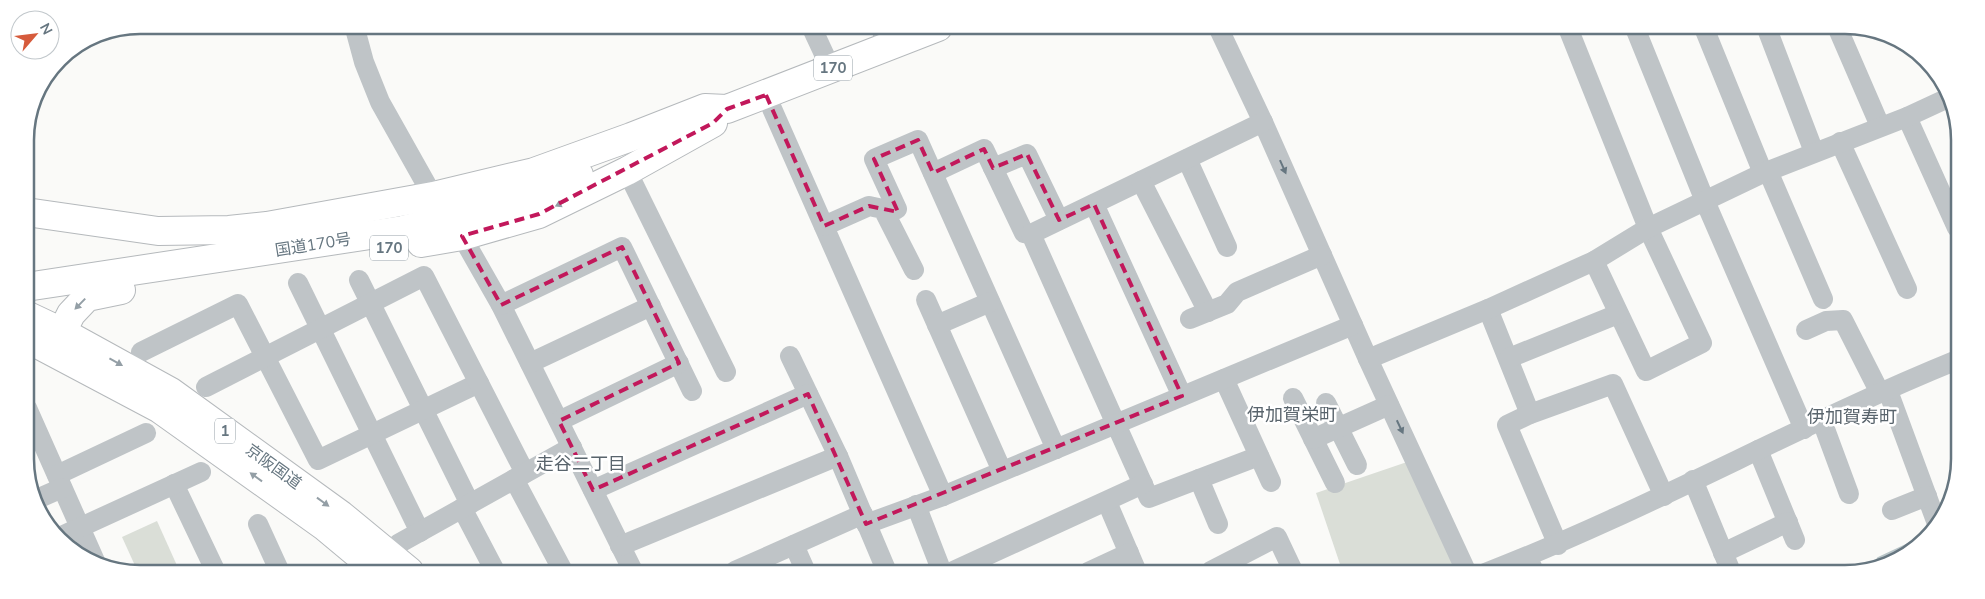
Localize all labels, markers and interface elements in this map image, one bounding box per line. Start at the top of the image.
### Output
north arrow [10,10,60,60]
text: N [35,20,57,38]
road number: 170 [814,56,852,80]
one-way arrow [1279,160,1287,174]
one-way arrow [555,199,569,207]
street label: 国道170号 [274,228,353,262]
road number: 170 [370,236,408,260]
one-way arrow [74,297,86,309]
one-way arrow [109,358,123,366]
district label: 伊加賀栄町 [1247,403,1337,427]
district label: 伊加賀寿町 [1807,405,1897,429]
road number: 1 [215,418,235,444]
one-way arrow [1396,420,1404,434]
street label: 京阪国道 [241,439,306,495]
district label: 走谷二丁目 [536,452,626,476]
one-way arrow [250,472,263,483]
one-way arrow [316,496,329,507]

